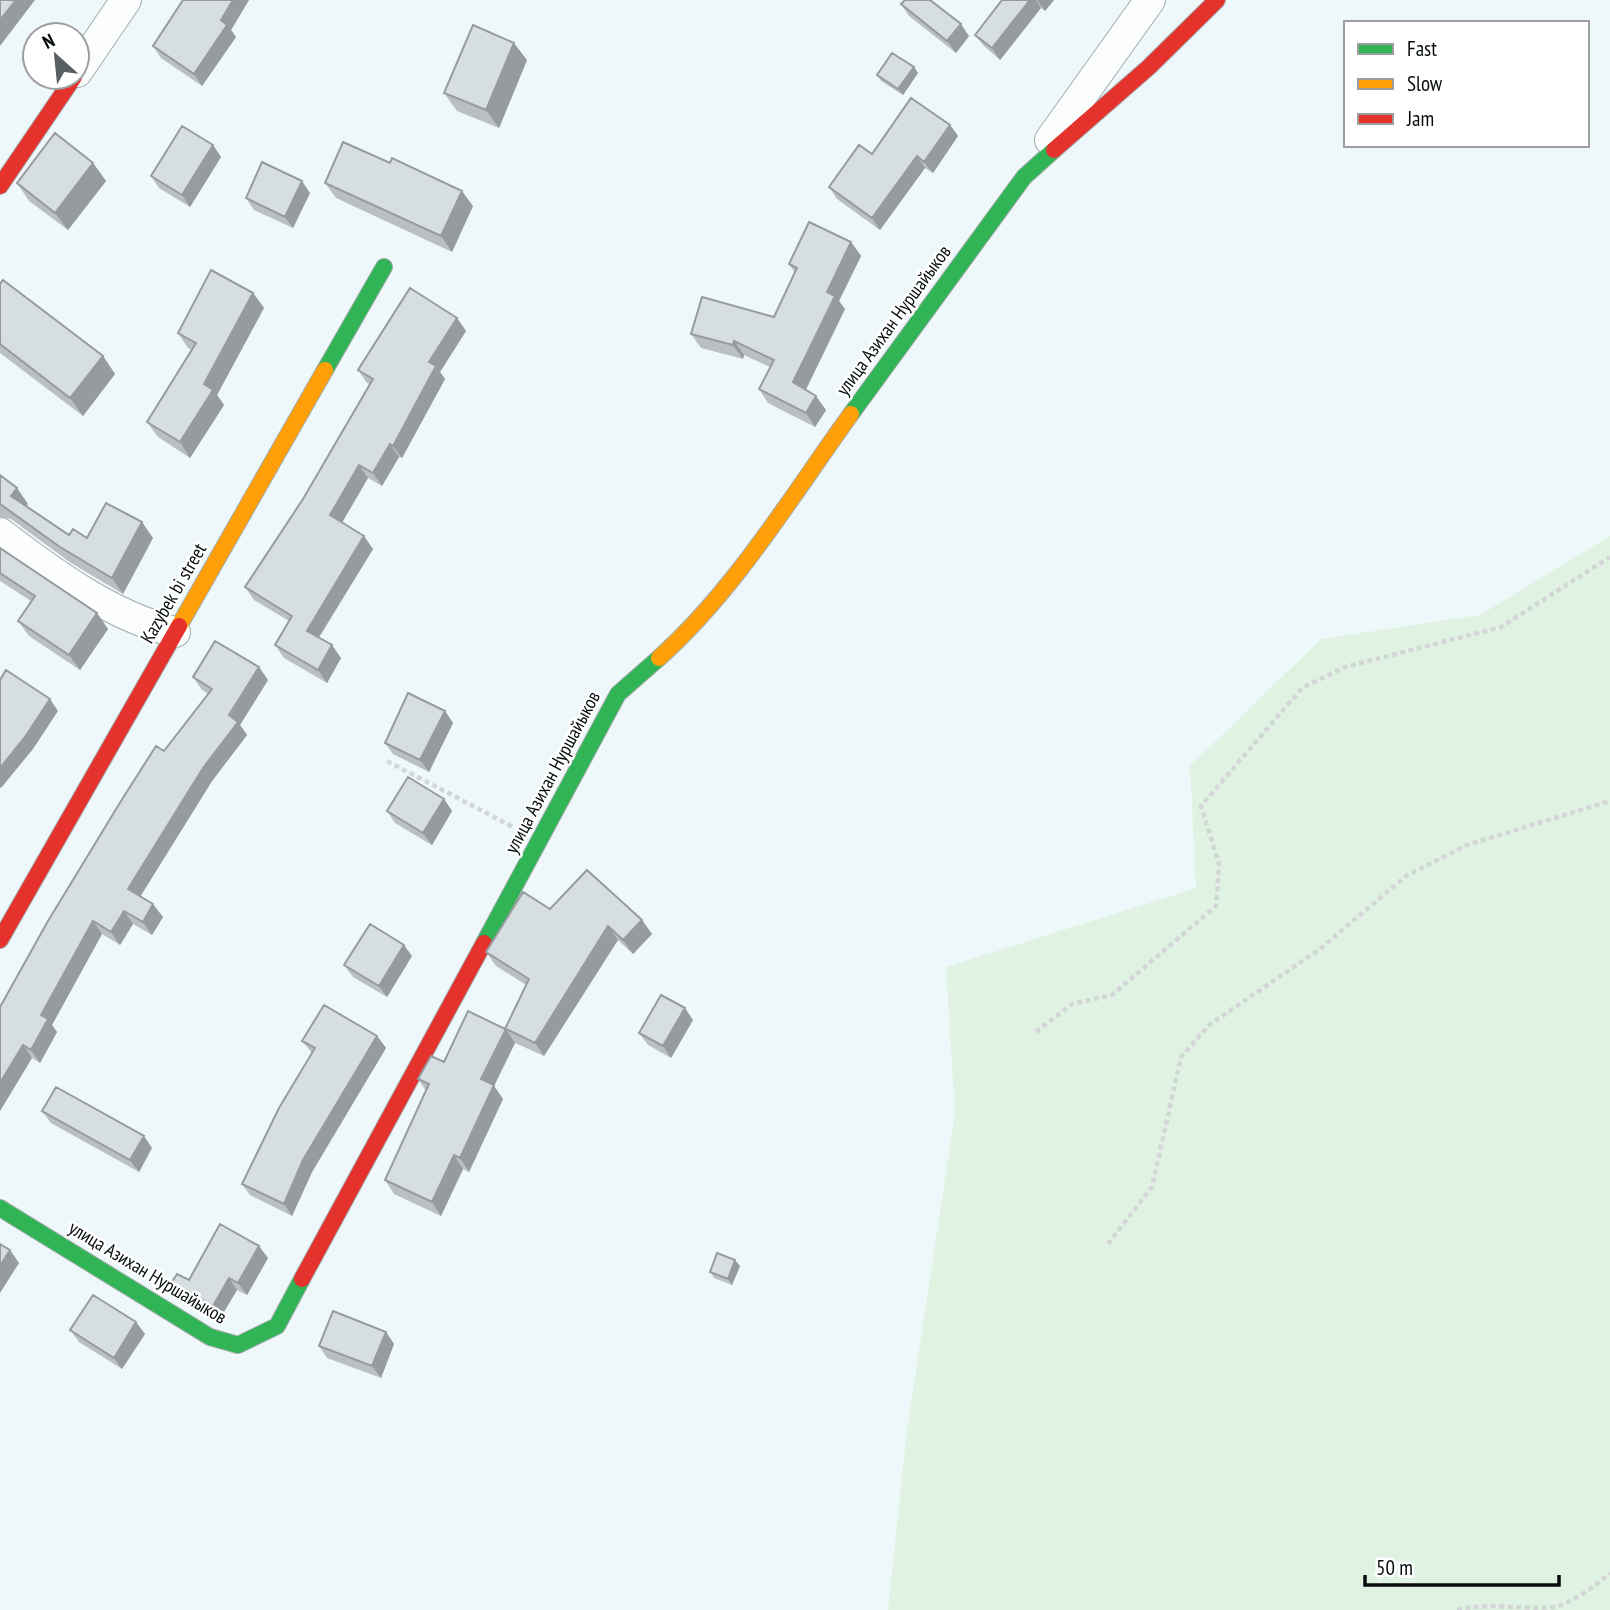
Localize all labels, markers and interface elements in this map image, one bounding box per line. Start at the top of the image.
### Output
north arrow [21,21,91,91]
legend [1344,21,1589,147]
text: N [38,28,58,54]
text: Fast [1407,35,1437,62]
text: Slow [1407,70,1443,97]
text: Jam [1406,105,1434,132]
street label: улица Азихан Нуршайыков [830,240,956,400]
street label: Kazybek bi street [135,538,212,647]
street label: улица Азихан Нуршайыков [499,687,605,857]
street label: улица Азихан Нуршайыков [65,1215,231,1329]
scale bar [1365,1544,1559,1588]
text: 50 m [1376,1554,1413,1581]

